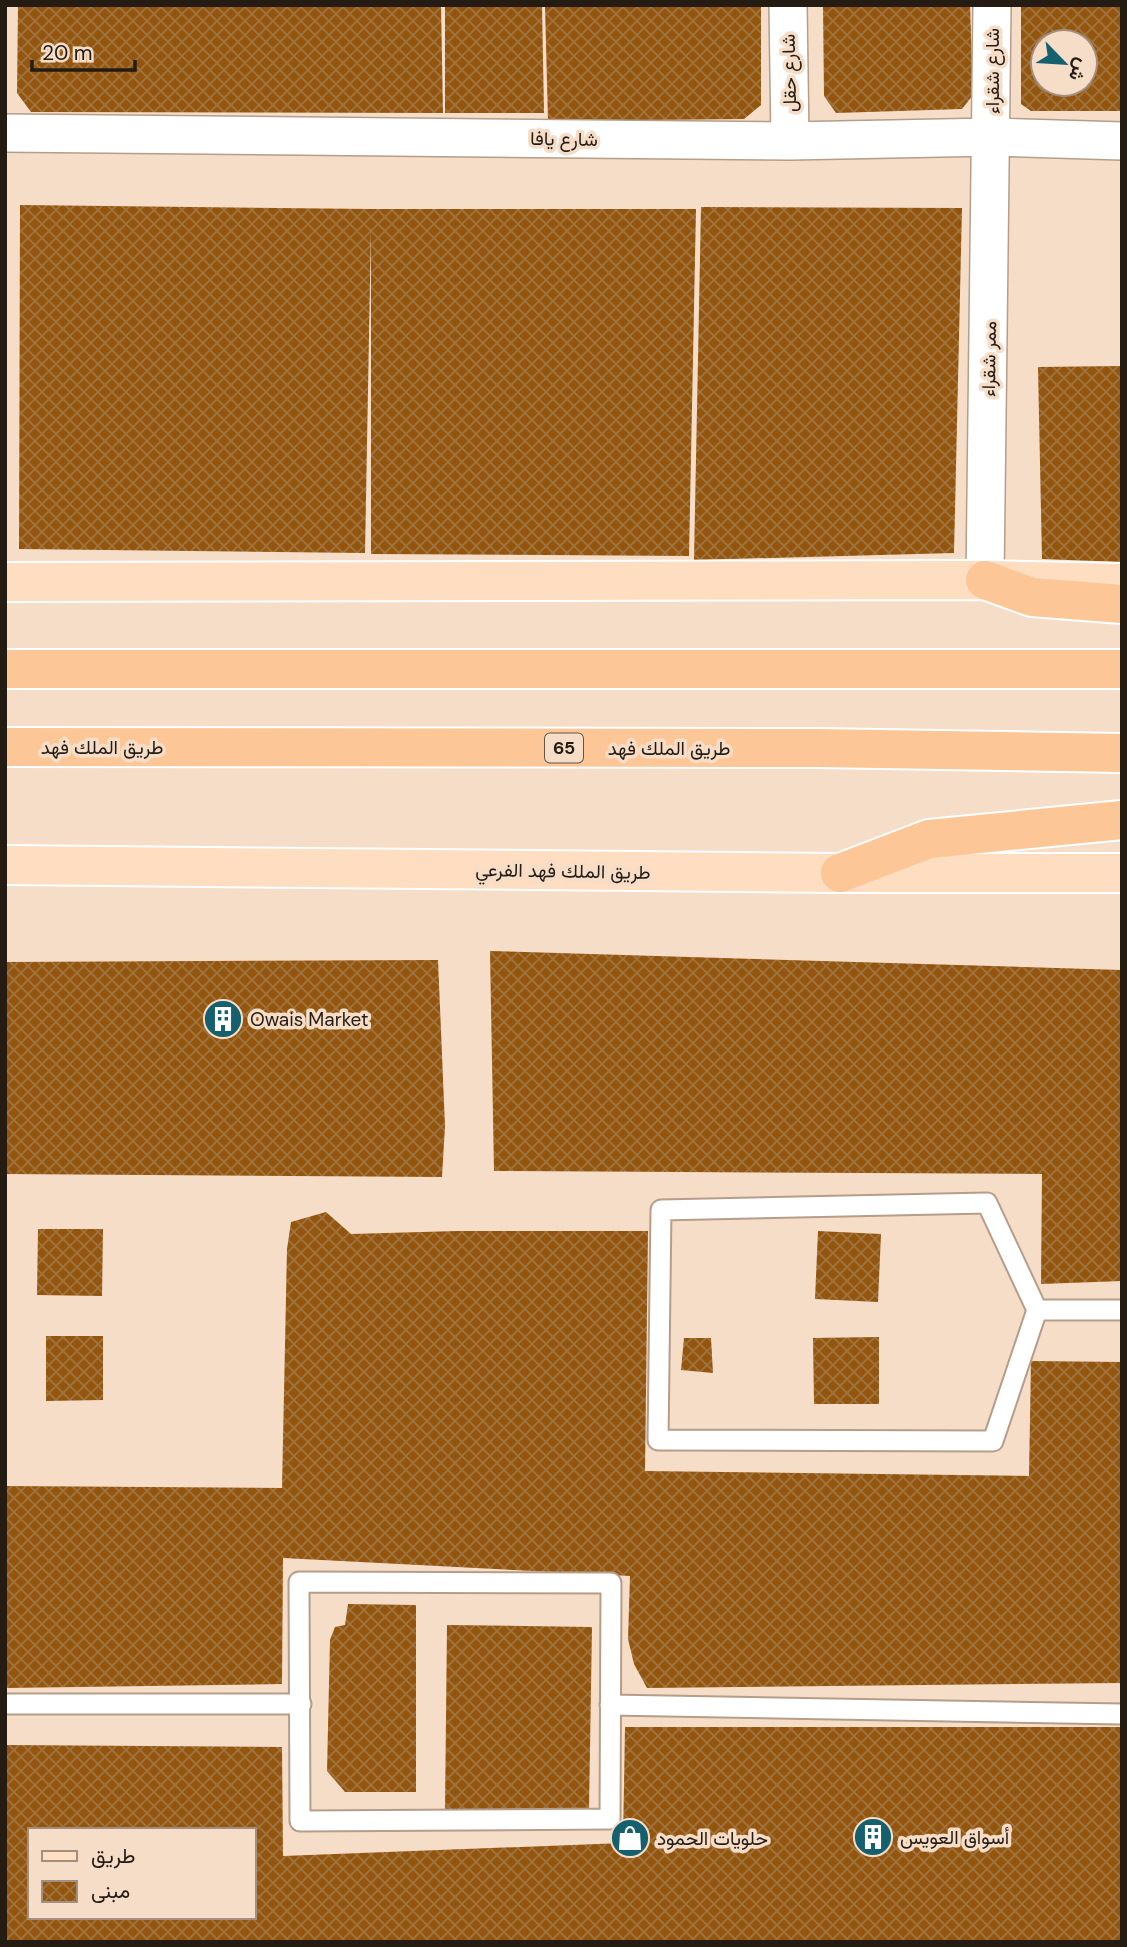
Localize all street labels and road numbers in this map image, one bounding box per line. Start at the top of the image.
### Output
street label: شارع شقراء [980,28,1005,114]
street label: شارع حقل [776,34,802,112]
street label: شارع يافا [530,126,598,152]
street label: ممر شقراء [976,321,1002,397]
road number: 65 [545,734,583,762]
street label: طريق الملك فهد [41,735,163,760]
street label: طريق الملك فهد [608,736,730,761]
street label: طريق الملك فهد الفرعي [475,857,651,888]

